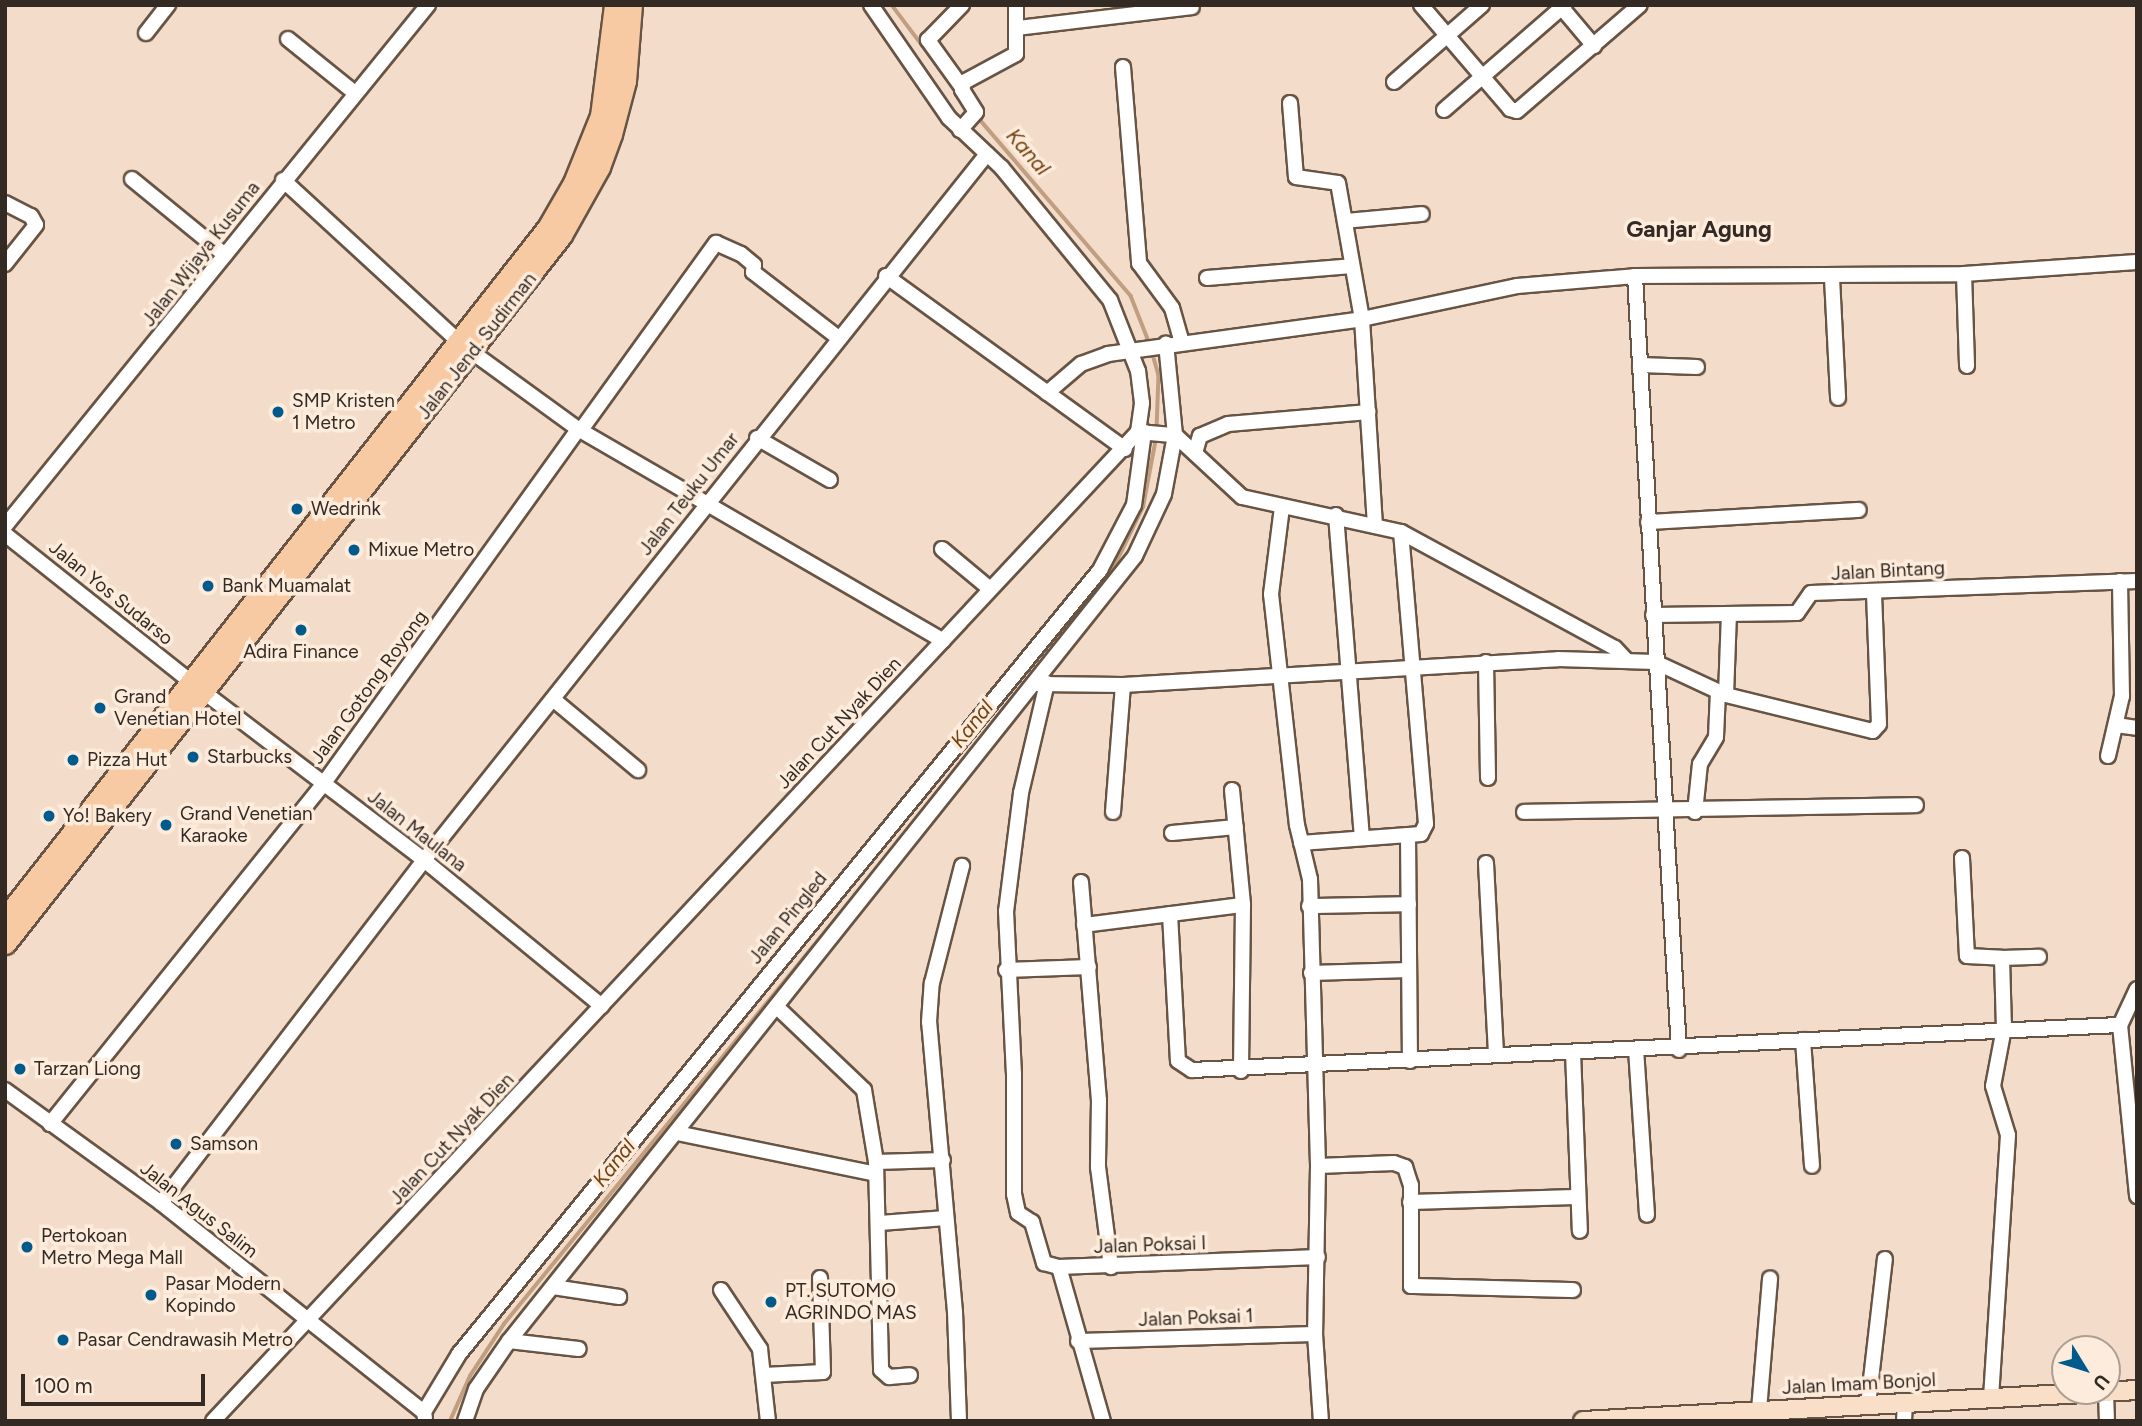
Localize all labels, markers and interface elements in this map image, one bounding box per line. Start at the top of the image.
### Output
water label: Kanal [1001,123,1055,181]
street label: Jalan Wijaya Kusuma [137,177,265,331]
district label: Ganjar Agung [1626,215,1772,243]
street label: Jalan Jend. Sudirman [413,268,541,424]
place label: SMP Kristen 1 Metro [292,390,395,434]
marker: SMP Kristen 1 Metro [270,404,286,420]
street label: Jalan Teuku Umar [634,428,744,560]
place label: Wedrink [311,498,381,520]
marker: Wedrink [289,501,305,517]
street label: Jalan Yos Sudarso [44,536,178,650]
place label: Mixue Metro [368,539,474,561]
marker: Mixue Metro [346,542,362,558]
street label: Jalan Bintang [1831,557,1945,585]
place label: Bank Muamalat [222,575,351,597]
marker: Bank Muamalat [200,578,216,594]
street label: Jalan Gotong Royong [306,606,432,768]
marker: Adira Finance [293,622,309,638]
place label: Adira Finance [243,641,359,663]
street label: Jalan Cut Nyak Dien [772,653,906,793]
place label: Grand Venetian Hotel [114,686,241,730]
water label: Kanal [945,695,999,753]
marker: Grand Venetian Hotel [92,700,108,716]
place label: Starbucks [207,746,292,768]
place label: Pizza Hut [87,749,168,771]
marker: Starbucks [185,749,201,765]
marker: Pizza Hut [65,752,81,768]
street label: Jalan Maulana [363,785,471,877]
place label: Grand Venetian Karaoke [180,803,313,847]
place label: Yo! Bakery [63,805,152,827]
marker: Yo! Bakery [41,808,57,824]
marker: Grand Venetian Karaoke [158,817,174,833]
street label: Jalan Pingled [744,868,832,968]
place label: Tarzan Liong [34,1058,141,1080]
marker: Tarzan Liong [12,1061,28,1077]
street label: Jalan Cut Nyak Dien [385,1069,519,1209]
place label: Samson [190,1133,258,1155]
water label: Kanal [587,1134,641,1192]
marker: Samson [168,1136,184,1152]
street label: Jalan Agus Salim [136,1157,262,1263]
place label: Pertokoan Metro Mega Mall [41,1225,183,1269]
street label: Jalan Poksai I [1093,1232,1207,1258]
marker: Pertokoan Metro Mega Mall [19,1239,35,1255]
place label: Pasar Modern Kopindo [165,1273,281,1317]
place label: PT. SUTOMO AGRINDO MAS [785,1280,917,1324]
marker: Pasar Modern Kopindo [143,1287,159,1303]
marker: PT. SUTOMO AGRINDO MAS [763,1294,779,1310]
street label: Jalan Poksai 1 [1138,1305,1254,1331]
place label: Pasar Cendrawasih Metro [77,1329,293,1351]
marker: Pasar Cendrawasih Metro [55,1332,71,1348]
north arrow [2051,1335,2121,1405]
scale bar [24,1360,208,1404]
street label: Jalan Imam Bonjol [1781,1369,1937,1399]
text: U [2088,1370,2115,1394]
text: 100 m [34,1373,93,1398]

